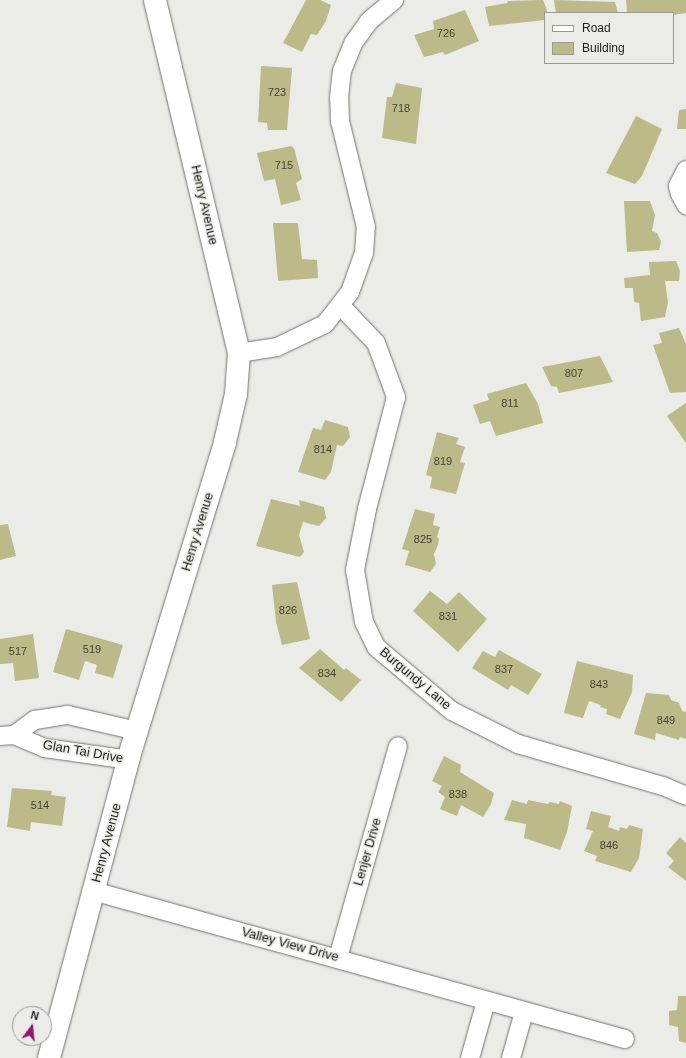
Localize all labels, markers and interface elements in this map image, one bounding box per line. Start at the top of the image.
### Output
legend [544,12,674,64]
text: Road [582,21,611,35]
house number: 726 [437,26,455,40]
text: Building [582,41,625,55]
house number: 723 [268,85,286,99]
house number: 718 [392,101,410,115]
house number: 715 [275,158,293,172]
street label: Henry Avenue [187,163,221,247]
house number: 807 [565,366,583,380]
house number: 811 [501,396,519,410]
house number: 814 [314,442,332,456]
house number: 819 [434,454,452,468]
street label: Henry Avenue [179,490,217,574]
house number: 825 [414,532,432,546]
house number: 826 [279,603,297,617]
house number: 831 [439,609,457,623]
house number: 519 [83,642,101,656]
house number: 517 [9,644,27,658]
street label: Burgundy Lane [376,645,454,713]
house number: 837 [495,662,513,676]
house number: 834 [318,666,336,680]
house number: 843 [590,677,608,691]
house number: 849 [657,713,675,727]
street label: Glan Tai Drive [41,737,125,767]
house number: 838 [449,787,467,801]
house number: 514 [31,798,49,812]
street label: Henry Avenue [89,801,125,885]
street label: Lenjer Drive [351,816,385,888]
house number: 846 [600,838,618,852]
street label: Valley View Drive [240,925,340,965]
north arrow [12,1006,52,1046]
text: N [29,1009,40,1022]

